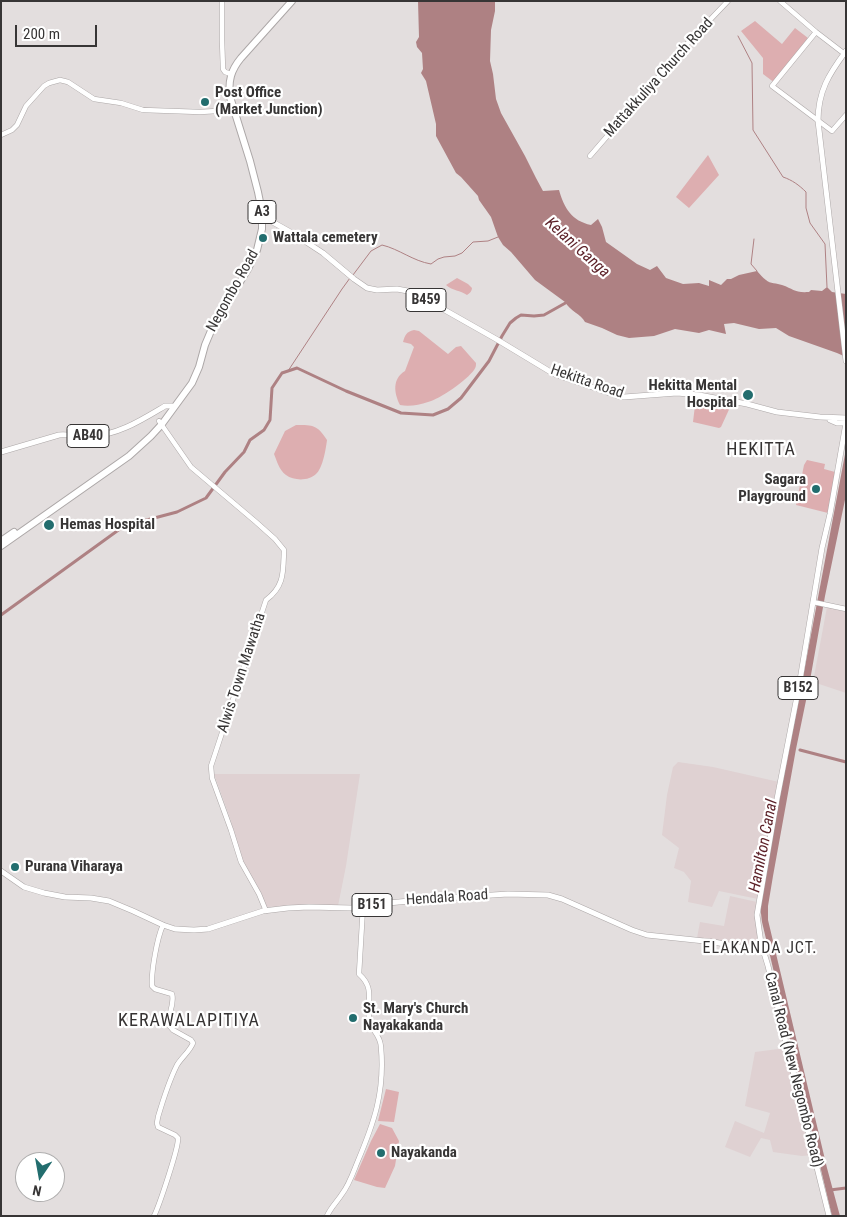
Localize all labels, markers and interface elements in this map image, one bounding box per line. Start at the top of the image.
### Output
scale bar [18,15,100,47]
street label: Mattakkuliya Church Road [601,15,717,141]
text: 200 m [23,25,60,43]
place label: Post Office (Market Junction) [215,84,323,119]
marker: Post Office (Market Junction) [199,96,211,108]
road number: A3 [248,200,276,223]
water label: Kelani Ganga [541,214,613,282]
place label: Wattala cemetery [273,229,378,247]
marker: Wattala cemetery [257,232,269,244]
street label: Negombo Road [203,247,263,335]
road number: B459 [406,288,446,312]
street label: Hekitta Road [548,361,626,403]
place label: Hekitta Mental Hospital [649,377,737,412]
marker: Hekitta Mental Hospital [741,388,755,402]
road number: AB40 [67,424,109,448]
district label: HEKITTA [725,439,797,461]
place label: Sagara Playground [738,471,806,506]
marker: Sagara Playground [810,483,822,495]
place label: Hemas Hospital [60,516,155,534]
marker: Hemas Hospital [42,518,56,532]
street label: Alwis Town Mawatha [214,611,270,735]
road number: B152 [778,676,818,700]
water label: Hamilton Canal [746,798,782,894]
place label: Purana Viharaya [25,858,123,876]
marker: Purana Viharaya [9,861,21,873]
street label: Hendala Road [405,886,489,910]
road number: B151 [352,894,392,916]
district label: ELAKANDA JCT. [701,939,819,959]
street label: Canal Road (New Negombo Road) [760,970,826,1170]
place label: St. Mary's Church Nayakakanda [363,1000,468,1035]
district label: KERAWALAPITIYA [116,1010,262,1032]
marker: St. Mary's Church Nayakakanda [347,1012,359,1024]
place label: Nayakanda [391,1144,457,1162]
marker: Nayakanda [375,1147,387,1159]
north arrow [15,1152,65,1202]
text: N [31,1182,43,1199]

